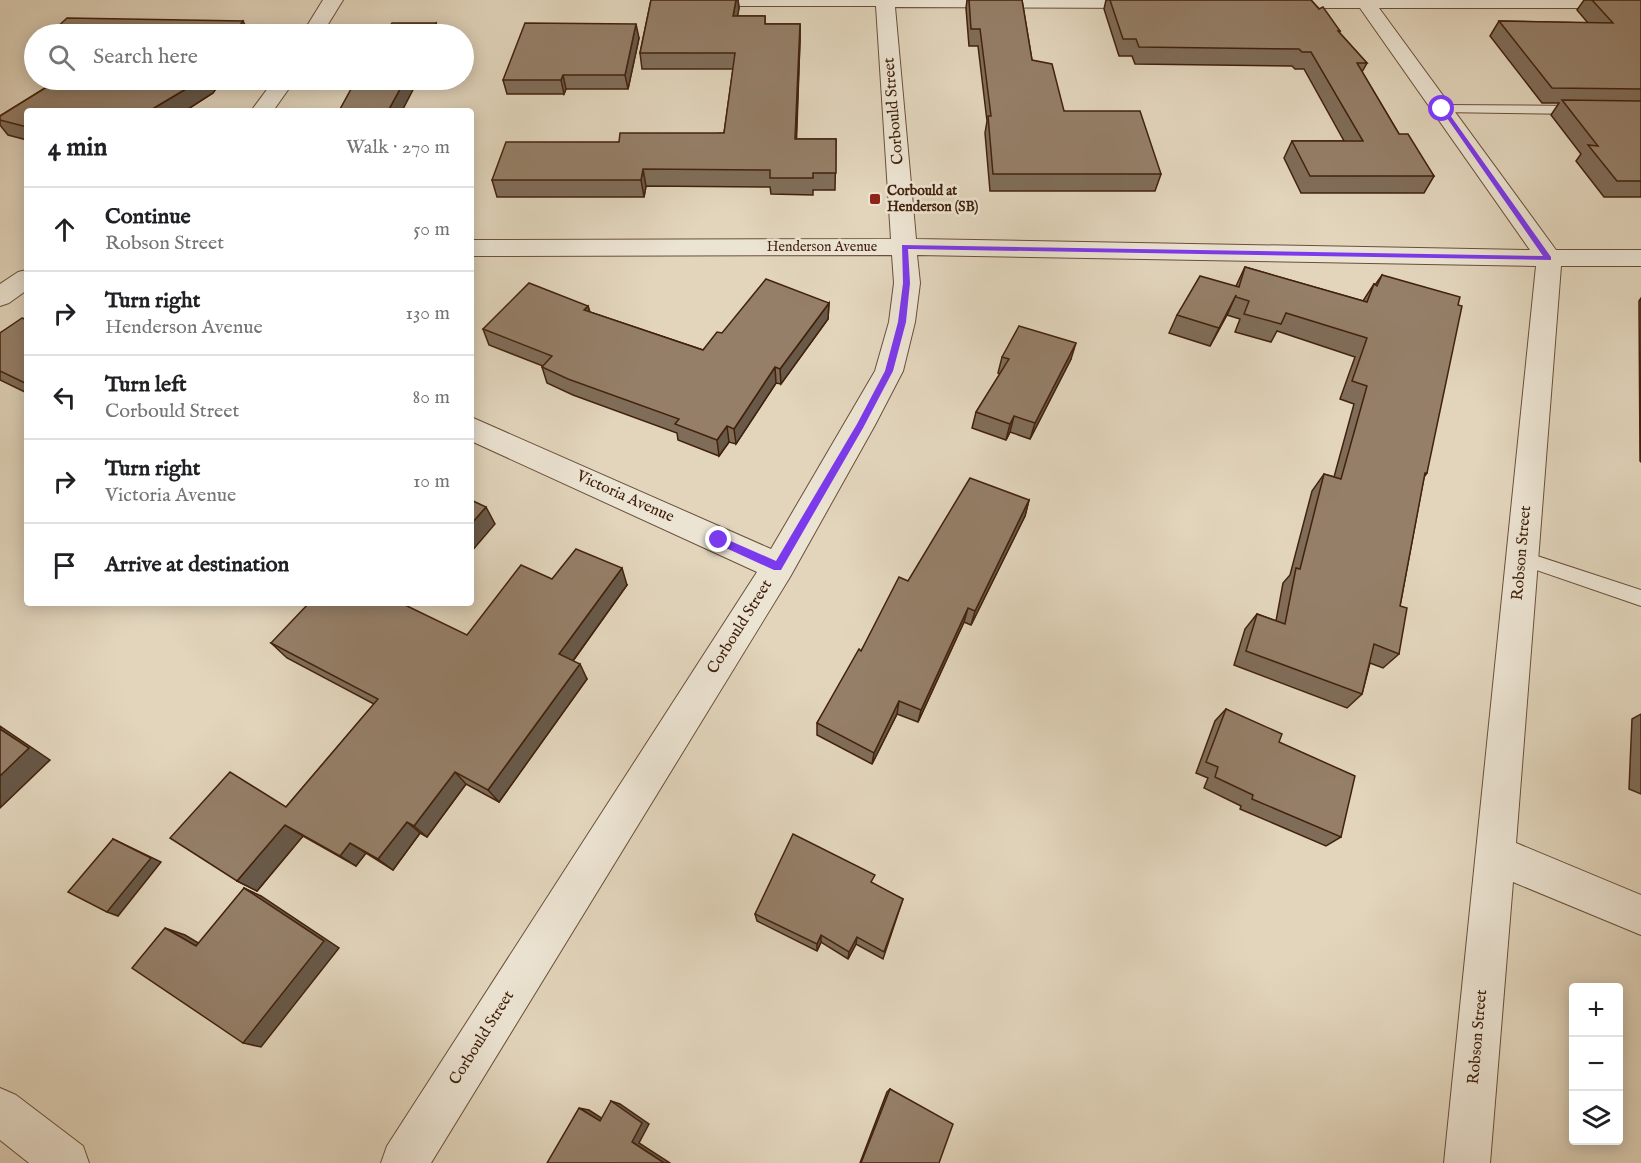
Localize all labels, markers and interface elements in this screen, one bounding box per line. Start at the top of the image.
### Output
search box [24,24,474,90]
icon: search [45,41,78,74]
text: Search here [93,43,198,71]
street label: Corbould Street [879,56,909,165]
route start [1428,95,1454,121]
text: 4 min [48,131,107,164]
text: Walk · 270 m [346,135,450,160]
place label: Corbould at Henderson (SB) [887,182,979,216]
marker: Corbould at Henderson (SB) [868,192,882,206]
text: Continue [105,203,191,231]
icon: ahead [48,213,81,246]
text: 50 m [413,217,450,242]
text: Robson Street [105,231,224,256]
street label: Henderson Avenue [767,238,878,256]
text: Turn right [105,287,200,315]
icon: right [48,297,81,330]
text: 130 m [405,301,450,326]
text: Henderson Avenue [105,315,263,340]
text: Turn left [105,371,187,399]
icon: left [48,381,81,414]
text: 80 m [413,385,450,410]
text: Corbould Street [105,399,239,424]
text: Turn right [105,455,200,483]
icon: right [48,465,81,498]
street label: Victoria Avenue [572,466,677,527]
text: 10 m [413,469,450,494]
text: Victoria Avenue [105,483,236,508]
street label: Robson Street [1508,504,1536,601]
route end [705,526,731,552]
icon: arrive [48,549,81,582]
text: Arrive at destination [105,551,289,579]
street label: Corbould Street [703,576,777,678]
map controls [1569,983,1623,1145]
button: + [1569,983,1623,1037]
street label: Corbould Street [445,987,519,1089]
street label: Robson Street [1464,988,1492,1085]
button: − [1569,1037,1623,1091]
button: layers [1569,1091,1623,1145]

